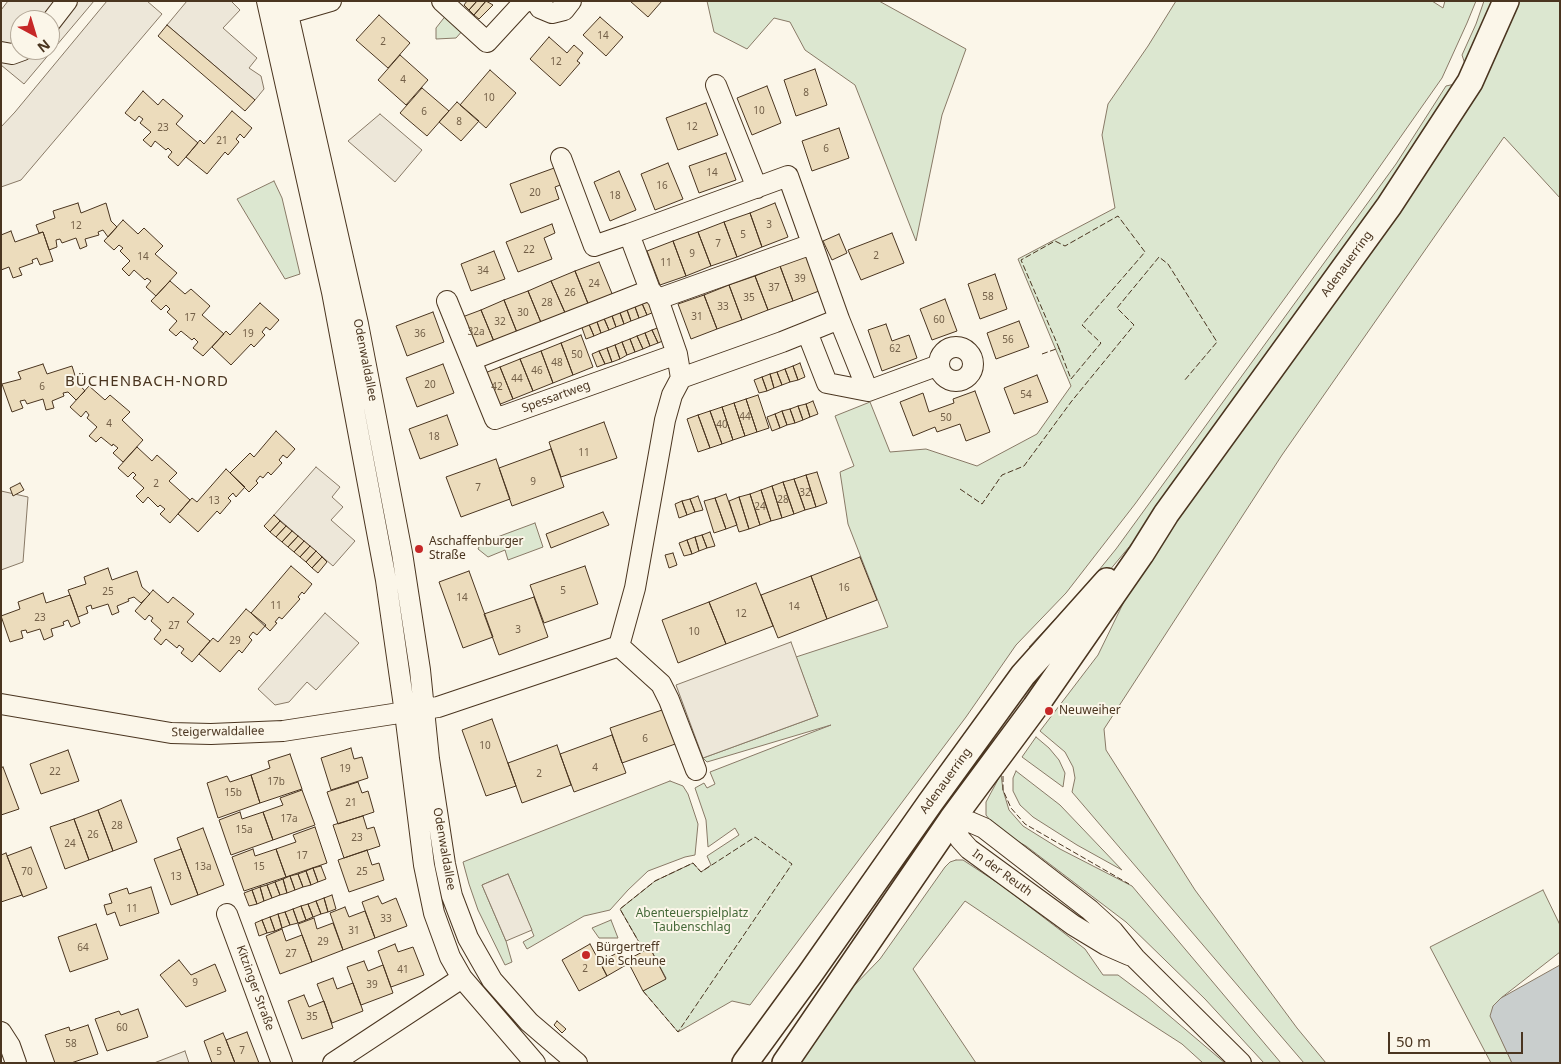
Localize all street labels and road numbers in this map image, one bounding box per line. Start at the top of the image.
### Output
street label: Adenauerring [1318,228,1376,300]
street label: Odenwaldallee [350,317,380,403]
street label: Spessartweg [520,378,592,416]
street label: Steigerwaldallee [171,724,265,740]
street label: Adenauerring [917,745,975,817]
street label: Odenwaldallee [430,806,458,892]
street label: In der Reuth [969,847,1035,899]
street label: Kitzinger Straße [233,943,277,1033]

